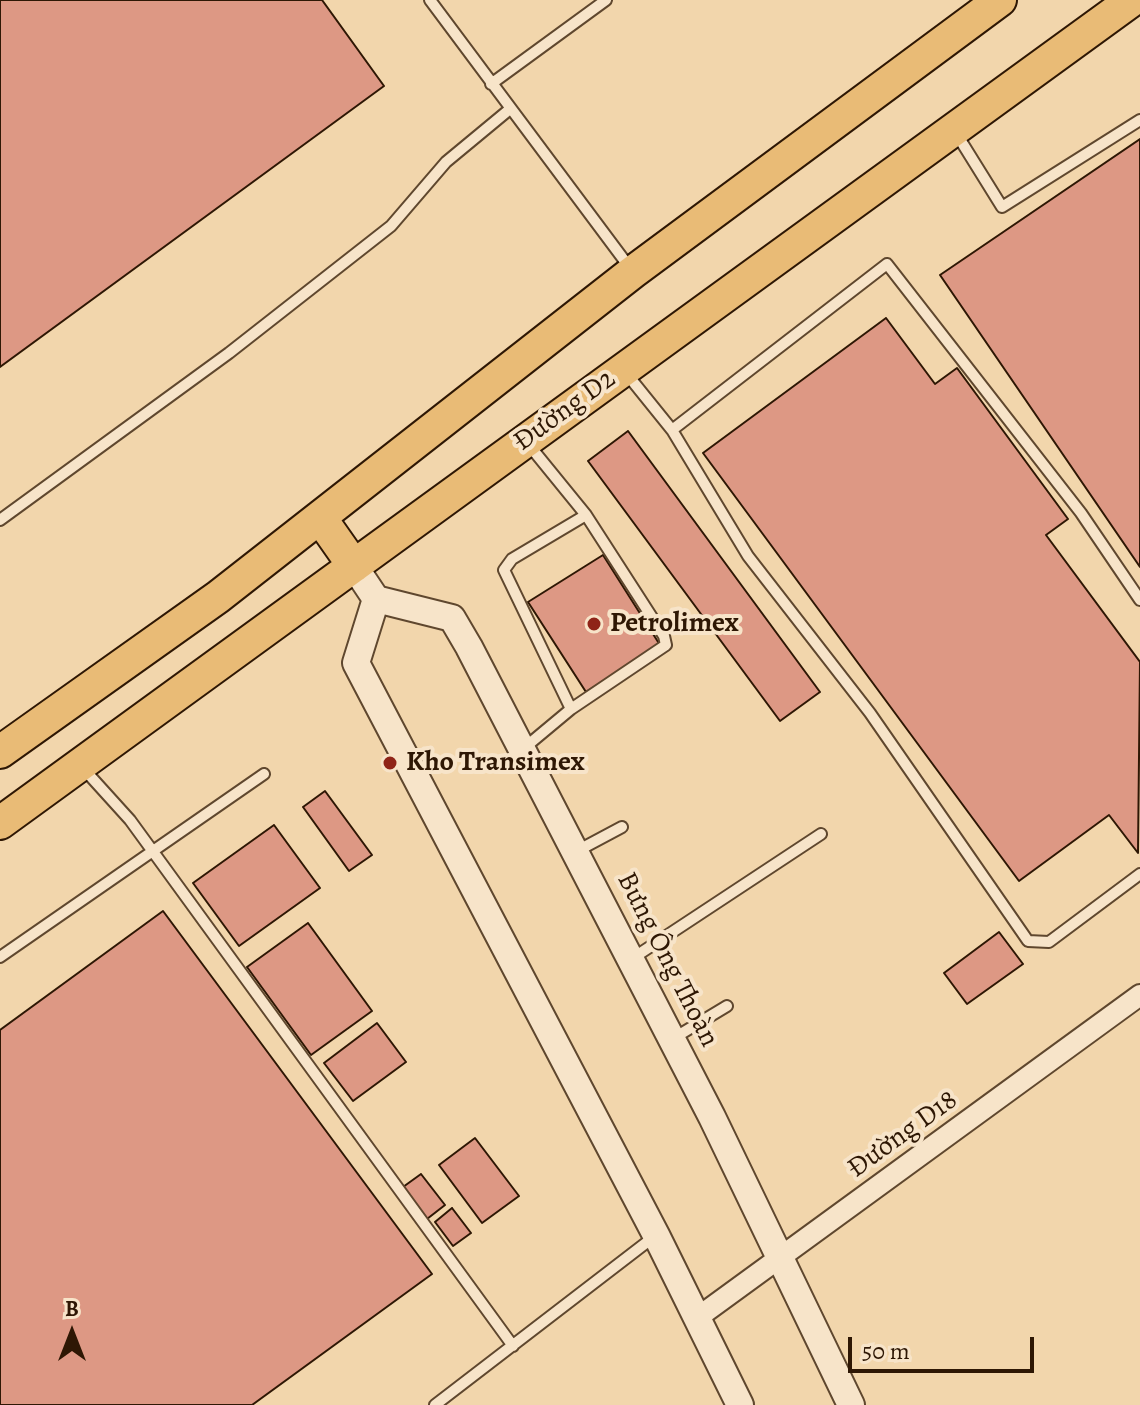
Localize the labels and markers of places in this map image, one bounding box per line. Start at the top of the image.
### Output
place label: Petrolimex [610,607,739,641]
marker: Petrolimex [585,615,603,633]
place label: Kho Transimex [406,746,585,780]
marker: Kho Transimex [381,754,399,772]

